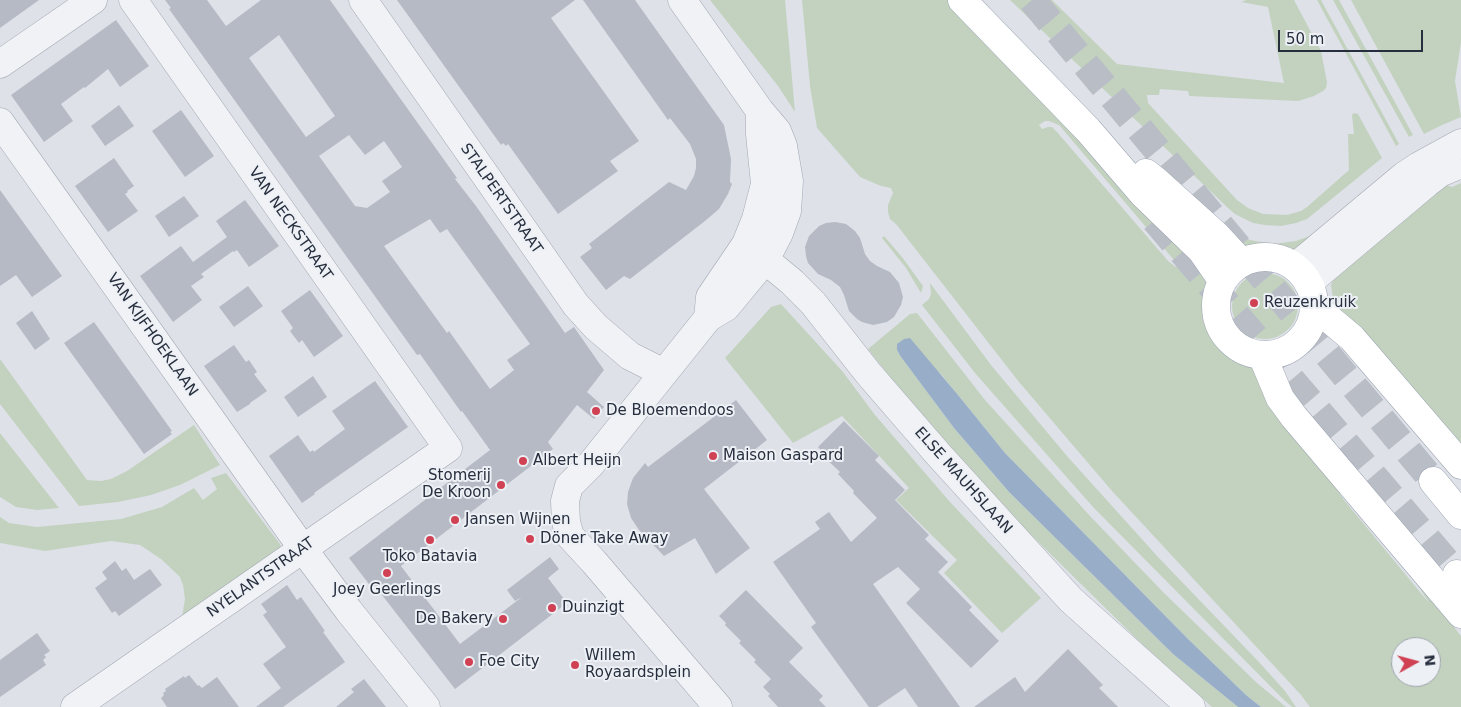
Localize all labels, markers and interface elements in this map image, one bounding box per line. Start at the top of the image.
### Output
scale bar [1281,20,1426,52]
text: 50 m [1286,30,1324,48]
street label: STALPERTSTRAAT [456,140,546,258]
street label: VAN NECKSTRAAT [244,164,336,284]
street label: VAN KIJFHOEKLAAN [103,270,201,400]
place label: Reuzenkruik [1264,294,1356,312]
marker: Reuzenkruik [1248,297,1260,309]
place label: De Bloemendoos [606,402,733,420]
marker: De Bloemendoos [590,405,602,417]
street label: ELSE MAUHSLAAN [910,424,1016,538]
place label: Maison Gaspard [723,447,843,465]
marker: Maison Gaspard [707,450,719,462]
place label: Albert Heijn [533,452,621,470]
marker: Albert Heijn [517,455,529,467]
place label: Stomerij De Kroon [422,467,491,502]
marker: Stomerij De Kroon [495,479,507,491]
place label: Jansen Wijnen [465,511,571,529]
marker: Jansen Wijnen [449,514,461,526]
place label: Döner Take Away [540,530,668,548]
marker: Döner Take Away [524,533,536,545]
street label: NYELANTSTRAAT [204,534,318,622]
marker: Toko Batavia [424,534,436,546]
place label: Toko Batavia [383,548,477,566]
marker: Joey Geerlings [381,567,393,579]
place label: Joey Geerlings [333,581,441,599]
place label: Duinzigt [562,599,624,617]
marker: Duinzigt [546,602,558,614]
place label: De Bakery [416,610,493,628]
marker: De Bakery [497,613,509,625]
north arrow [1391,637,1441,687]
place label: Willem Royaardsplein [585,647,691,682]
place label: Foe City [479,653,540,671]
text: N [1421,654,1439,667]
marker: Foe City [463,656,475,668]
marker: Willem Royaardsplein [569,659,581,671]

